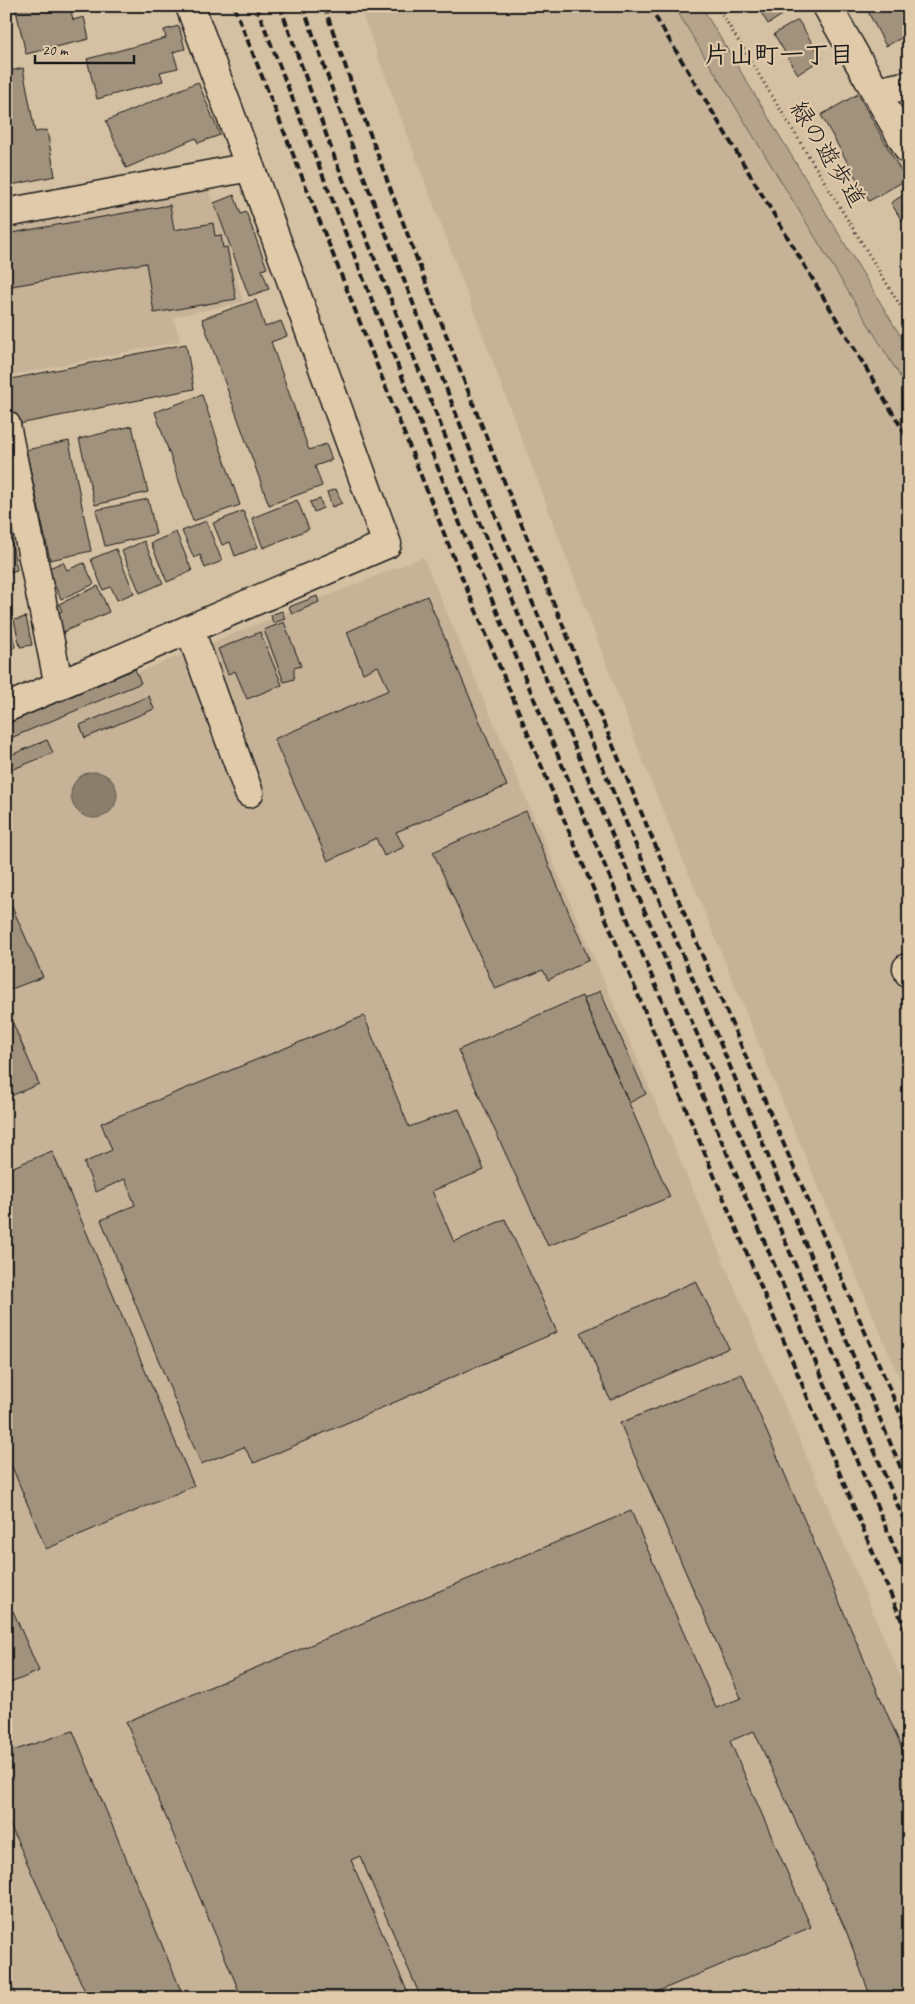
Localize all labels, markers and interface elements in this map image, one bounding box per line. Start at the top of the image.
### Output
scale bar [35,32,134,64]
district label: 片山町一丁目 [704,39,854,71]
text: 20 m [42,41,69,60]
street label: 緑の遊歩道 [783,95,873,213]

